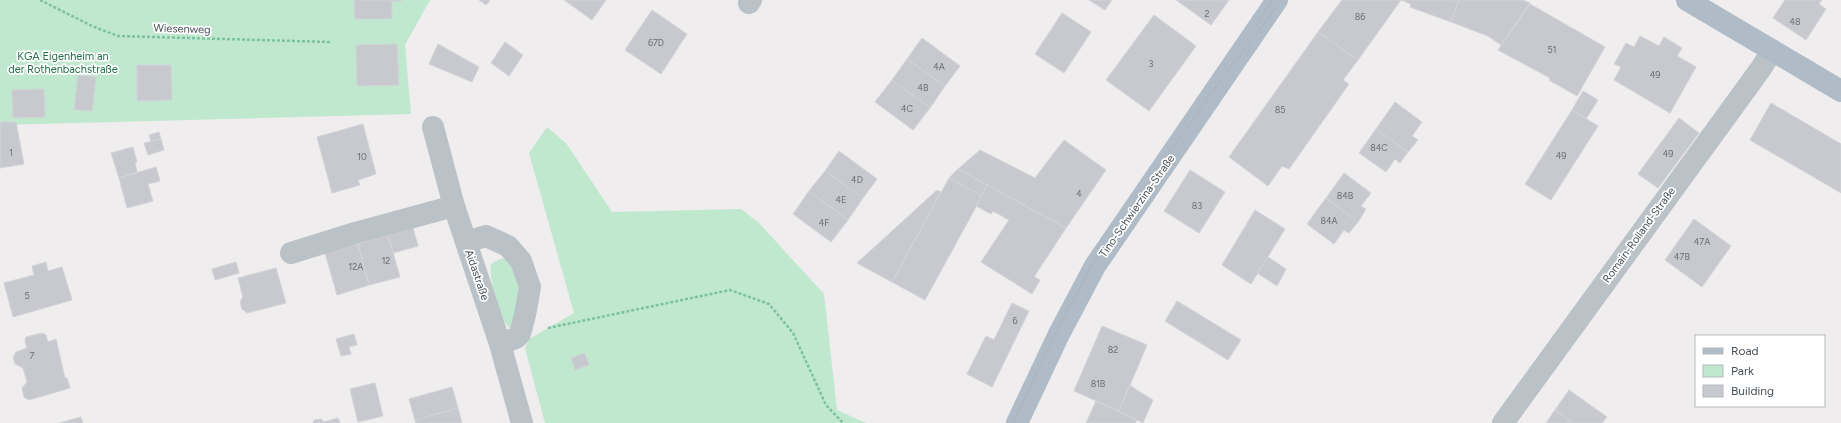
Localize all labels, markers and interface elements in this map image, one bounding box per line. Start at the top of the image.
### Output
house number: 2 [1204,8,1210,19]
house number: 86 [1355,11,1365,22]
house number: 48 [1789,16,1801,27]
street label: Wiesenweg [153,22,211,36]
house number: 67D [648,37,664,48]
house number: 51 [1548,44,1556,55]
park label: KGA Eigenheim an der Rothenbachstraße [8,50,118,76]
house number: 3 [1149,58,1154,69]
house number: 4A [933,61,945,72]
house number: 49 [1650,69,1660,80]
house number: 4B [917,82,929,93]
house number: 4C [901,103,914,114]
house number: 85 [1275,104,1285,115]
house number: 84C [1370,142,1388,153]
house number: 1 [9,147,13,158]
house number: 49 [1663,148,1673,159]
house number: 49 [1556,150,1566,161]
house number: 10 [357,151,367,162]
street label: Tino-Schwierzina-Straße [1097,152,1177,260]
house number: 4D [851,174,863,185]
street label: Romain-Rolland-Straße [1600,185,1678,285]
house number: 4 [1076,188,1082,199]
house number: 84B [1337,190,1354,201]
house number: 4E [836,194,846,205]
house number: 83 [1192,200,1202,211]
house number: 84A [1320,215,1338,226]
house number: 4F [819,217,829,228]
house number: 47A [1694,236,1710,247]
street label: Aidastraße [462,248,492,302]
house number: 47B [1674,251,1690,262]
house number: 12 [382,255,390,266]
house number: 12A [349,261,363,272]
house number: 5 [24,290,30,301]
house number: 6 [1012,315,1018,326]
legend [1695,335,1825,407]
house number: 82 [1108,344,1118,355]
text: Road [1731,344,1759,358]
house number: 7 [30,350,35,361]
text: Park [1731,364,1754,378]
house number: 81B [1091,378,1106,389]
text: Building [1731,384,1774,398]

